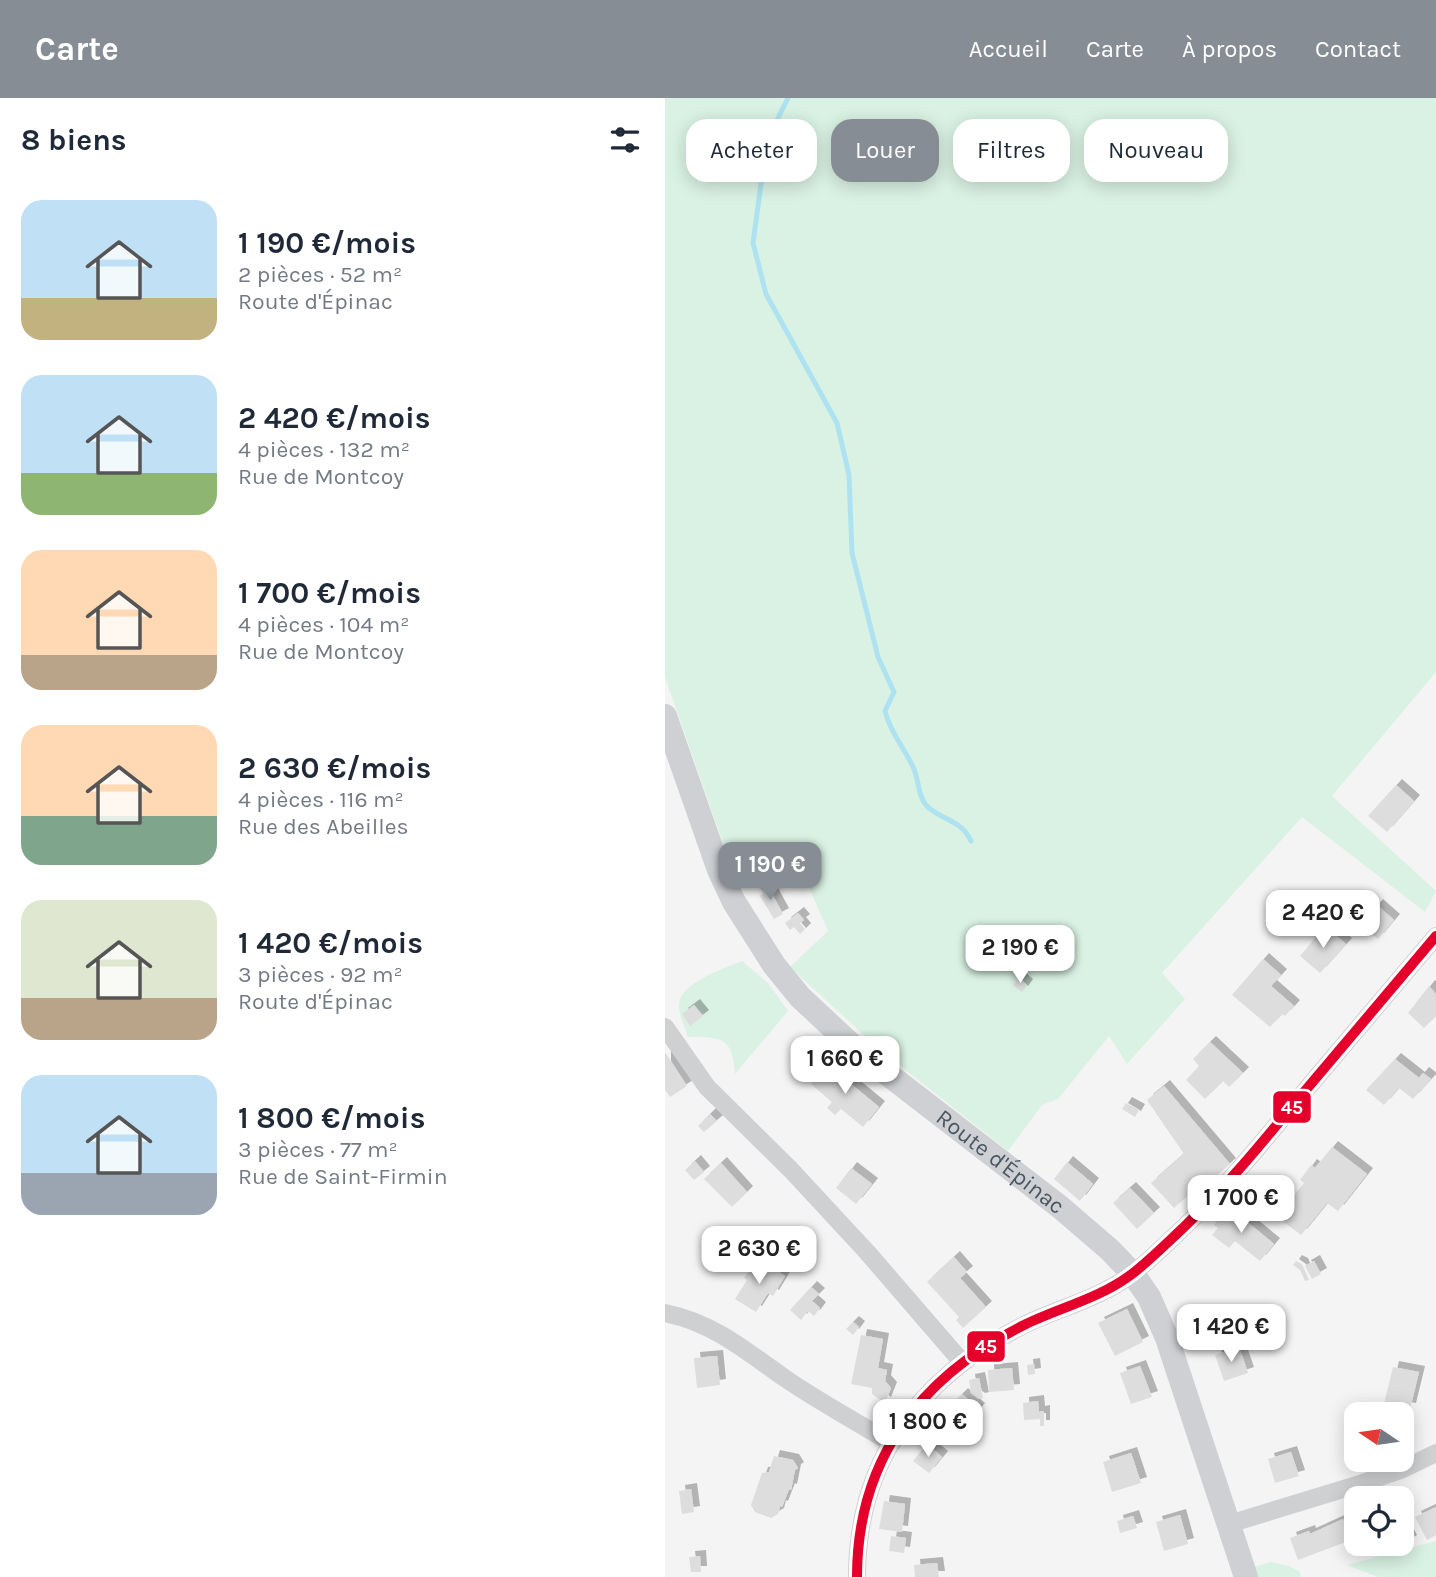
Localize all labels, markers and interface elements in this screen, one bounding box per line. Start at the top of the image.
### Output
text: Carte [35,30,119,68]
text: Accueil [969,35,1048,63]
text: Carte [1086,35,1144,63]
text: À propos [1182,35,1277,63]
text: Contact [1315,35,1401,63]
chip: Acheter [686,119,817,182]
chip: Louer [831,119,939,182]
chip: Filtres [953,119,1070,182]
chip: Nouveau [1084,119,1228,182]
icon: filters [606,121,644,159]
text: 8 biens [21,122,127,158]
text: 1 190 €/mois [238,225,416,261]
icon: home [77,228,161,312]
text: 2 pièces · 52 m² [238,261,402,288]
text: Route d'Épinac [238,288,393,315]
text: 2 420 €/mois [238,400,431,436]
icon: home [77,403,161,487]
text: 4 pièces · 132 m² [238,436,410,463]
text: Rue de Montcoy [238,463,404,490]
text: 1 700 €/mois [238,575,421,611]
icon: home [77,578,161,662]
text: 4 pièces · 104 m² [238,611,410,638]
text: Rue de Montcoy [238,638,404,665]
text: 2 630 €/mois [238,750,431,786]
icon: home [77,753,161,837]
text: 4 pièces · 116 m² [238,786,404,813]
text: Rue des Abeilles [238,813,409,840]
pin: 1 190 € [705,842,835,902]
text: 1 190 € [734,851,806,878]
pin: 2 420 € [1258,890,1388,950]
text: 2 420 € [1282,899,1364,926]
text: 1 420 €/mois [238,925,423,961]
pin: 2 190 € [955,926,1085,985]
icon: home [77,928,161,1012]
text: 2 190 € [982,934,1058,961]
text: 3 pièces · 92 m² [238,961,403,988]
text: Route d'Épinac [238,988,393,1015]
pin: 1 660 € [780,1037,910,1096]
text: 1 660 € [807,1045,883,1072]
line badge: 45 [1272,1090,1312,1124]
text: 45 [1281,1097,1303,1119]
text: 1 800 €/mois [238,1100,426,1136]
icon: home [77,1103,161,1187]
street label: Route d'Épinac [931,1104,1070,1220]
text: 3 pièces · 77 m² [238,1136,398,1163]
text: Rue de Saint-Firmin [238,1163,448,1190]
pin: 1 700 € [1176,1176,1306,1235]
text: 1 700 € [1204,1184,1278,1211]
pin: 2 630 € [694,1226,824,1286]
text: 2 630 € [718,1235,800,1262]
pin: 1 420 € [1166,1304,1296,1364]
text: 1 420 € [1193,1313,1269,1340]
line badge: 45 [966,1330,1006,1363]
text: 45 [975,1336,997,1358]
pin: 1 800 € [863,1400,993,1459]
north arrow [1344,1402,1414,1472]
map controls [1344,1402,1414,1556]
text: 1 800 € [889,1408,967,1435]
button: locate [1344,1486,1414,1556]

